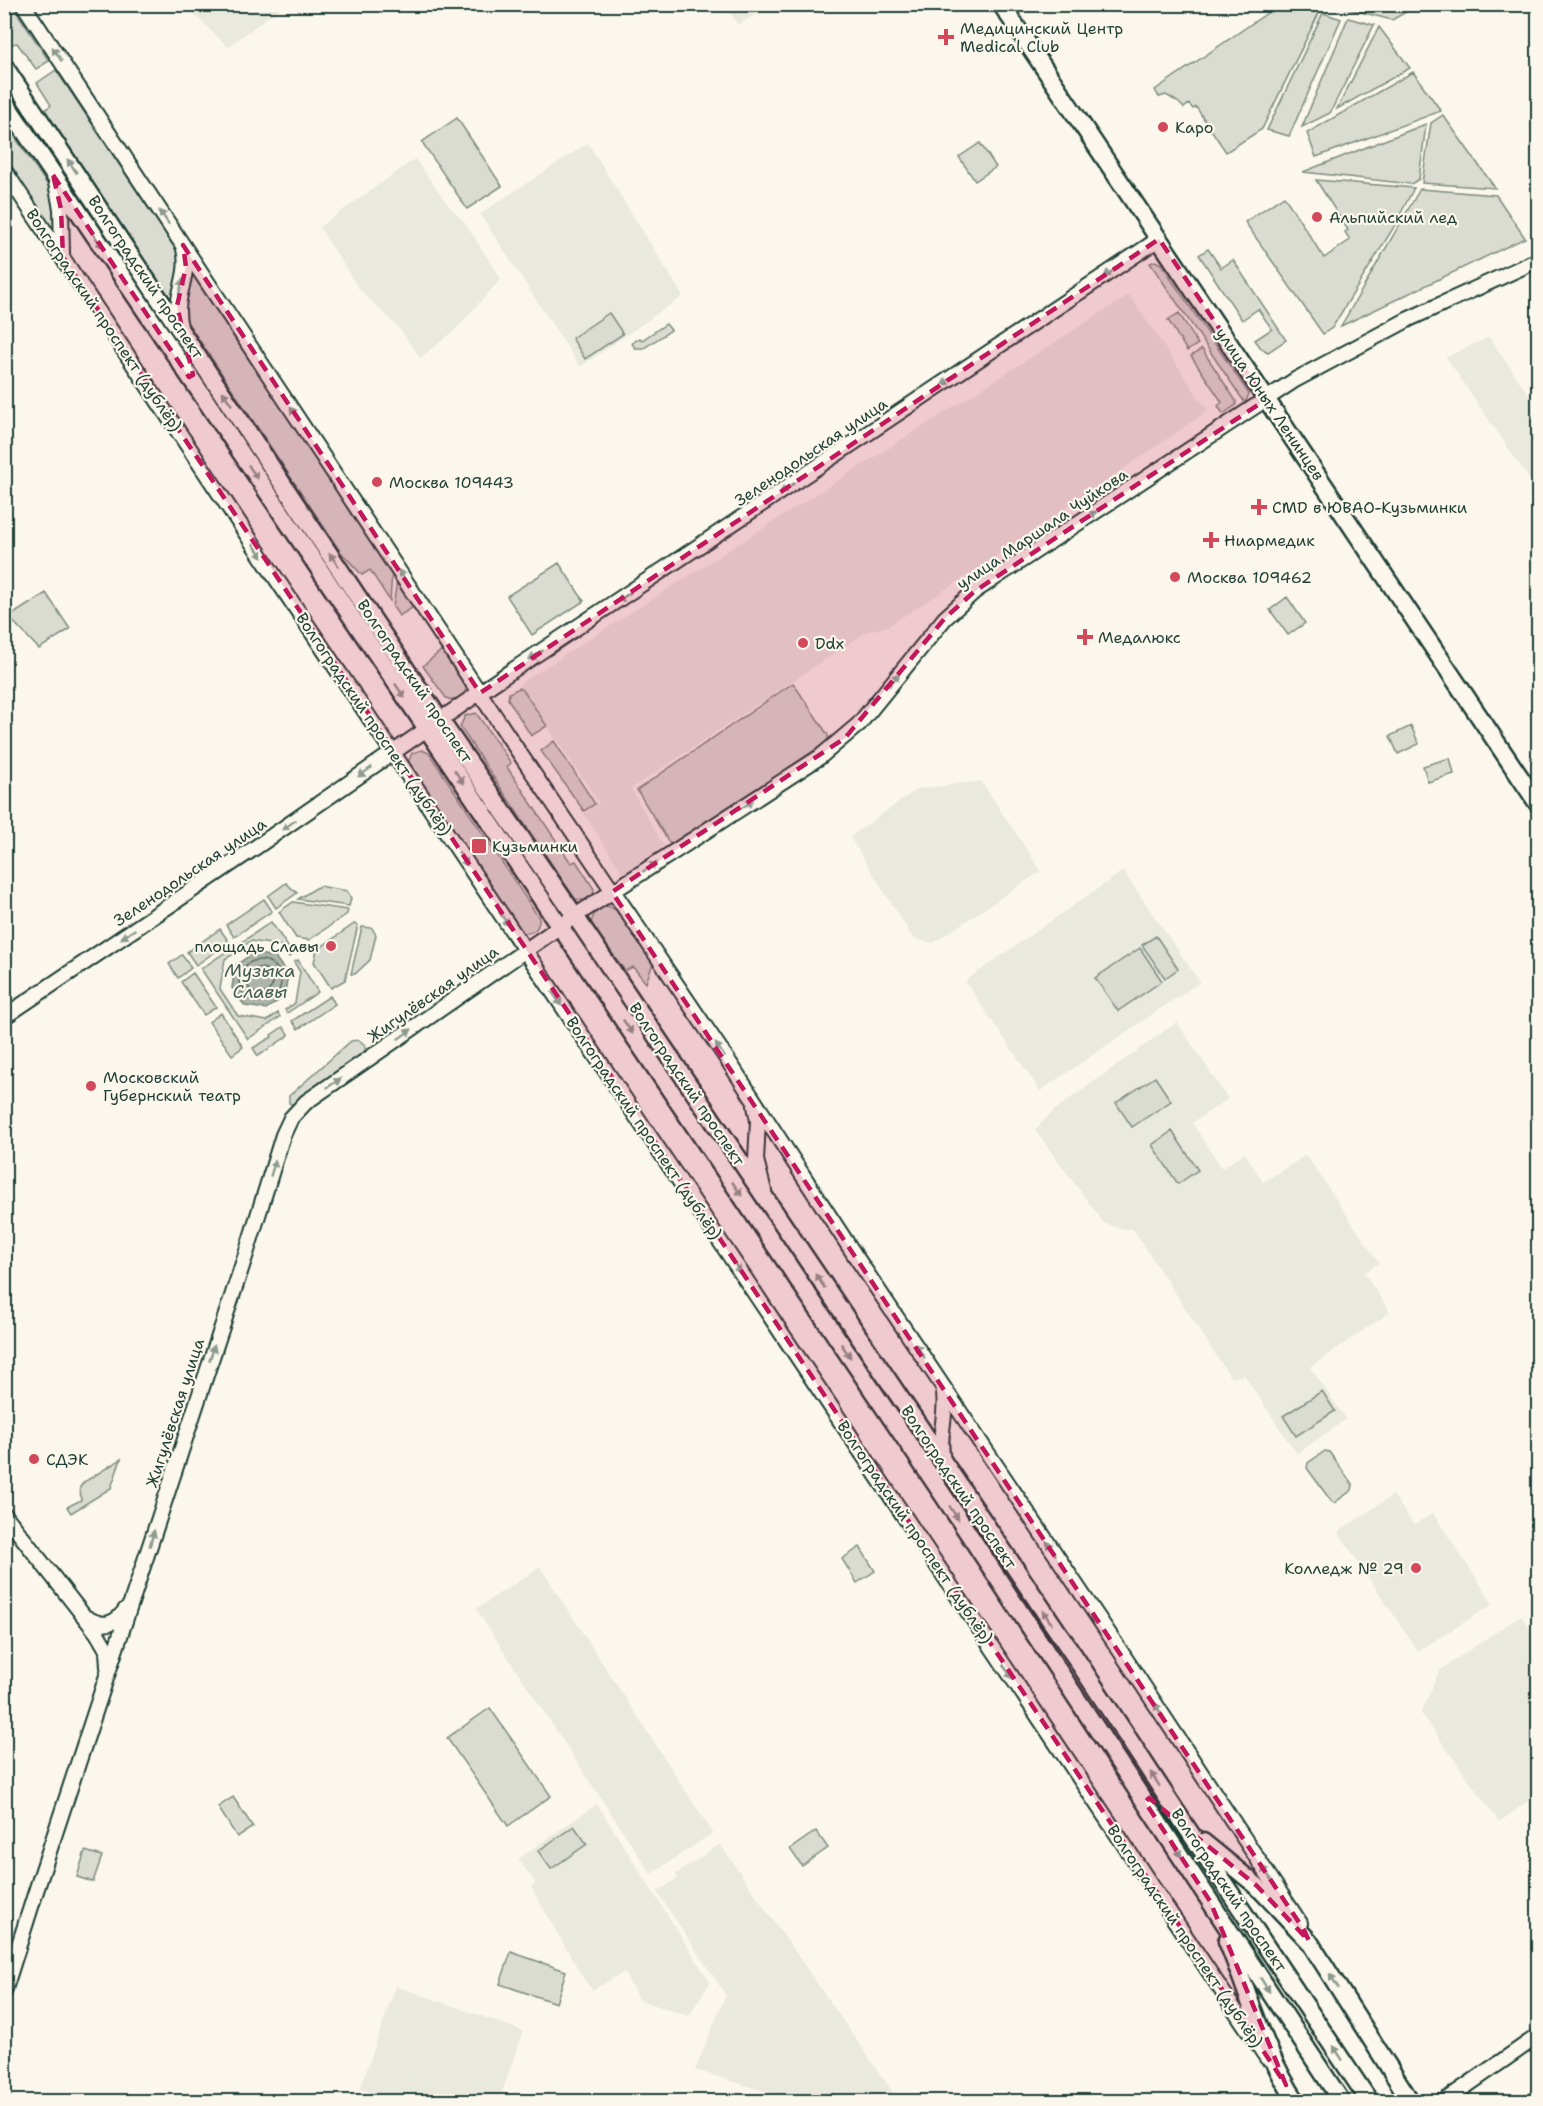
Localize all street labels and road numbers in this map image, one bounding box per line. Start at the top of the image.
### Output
street label: Волгоградский проспект [83,191,209,363]
street label: Волгоградский проспект (дублёр) [21,204,187,436]
street label: улица Юных Ленинцев [1211,323,1329,485]
street label: Зеленодольская улица [731,393,891,511]
street label: улица Маршала Чуйкова [952,464,1132,594]
street label: Волгоградский проспект [352,595,478,767]
street label: Волгоградский проспект (дублёр) [291,608,457,840]
street label: Зеленодольская улица [110,813,270,931]
street label: Жигулёвская улица [363,941,503,1047]
street label: Волгоградский проспект [624,998,750,1170]
street label: Волгоградский проспект (дублёр) [561,1012,727,1244]
street label: Жигулёвская улица [141,1336,209,1490]
street label: Волгоградский проспект [896,1401,1022,1573]
street label: Волгоградский проспект (дублёр) [832,1416,998,1648]
street label: Волгоградский проспект [1166,1804,1292,1976]
street label: Волгоградский проспект (дублёр) [1102,1820,1268,2052]

